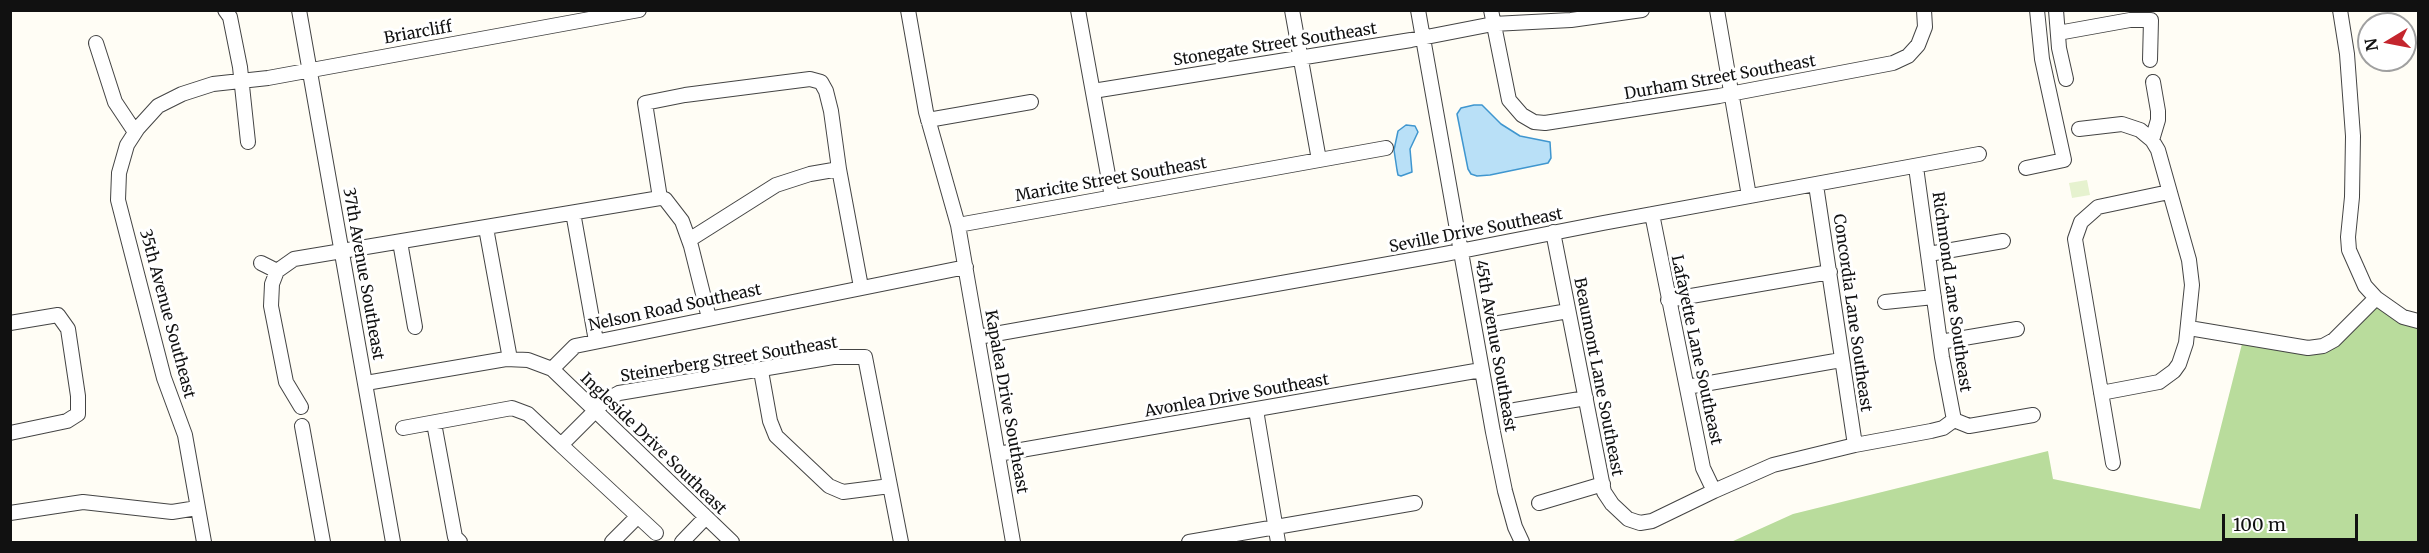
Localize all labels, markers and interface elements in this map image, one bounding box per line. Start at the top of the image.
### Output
north arrow [2357,12,2417,72]
street label: Briarcliff [382,18,454,48]
street label: Stonegate Street Southeast [1172,19,1378,71]
text: N [2360,37,2382,53]
street label: Durham Street Southeast [1623,52,1817,104]
street label: Maricite Street Southeast [1014,154,1208,206]
street label: 37th Avenue Southeast [338,186,388,362]
street label: Richmond Lane Southeast [1927,191,1975,393]
street label: Seville Drive Southeast [1388,205,1564,257]
street label: Concordia Lane Southeast [1829,213,1875,413]
street label: 35th Avenue Southeast [135,227,199,401]
street label: Lafayette Lane Southeast [1666,253,1726,447]
street label: 45th Avenue Southeast [1470,258,1520,434]
street label: Beaumont Lane Southeast [1569,276,1627,478]
street label: Nelson Road Southeast [587,280,763,336]
street label: Kapalea Drive Southeast [980,309,1032,495]
street label: Steinerberg Street Southeast [619,333,839,387]
street label: Ingleside Drive Southeast [576,369,730,519]
street label: Avonlea Drive Southeast [1143,370,1331,422]
scale bar [2225,502,2362,540]
text: 100 m [2233,513,2286,536]

